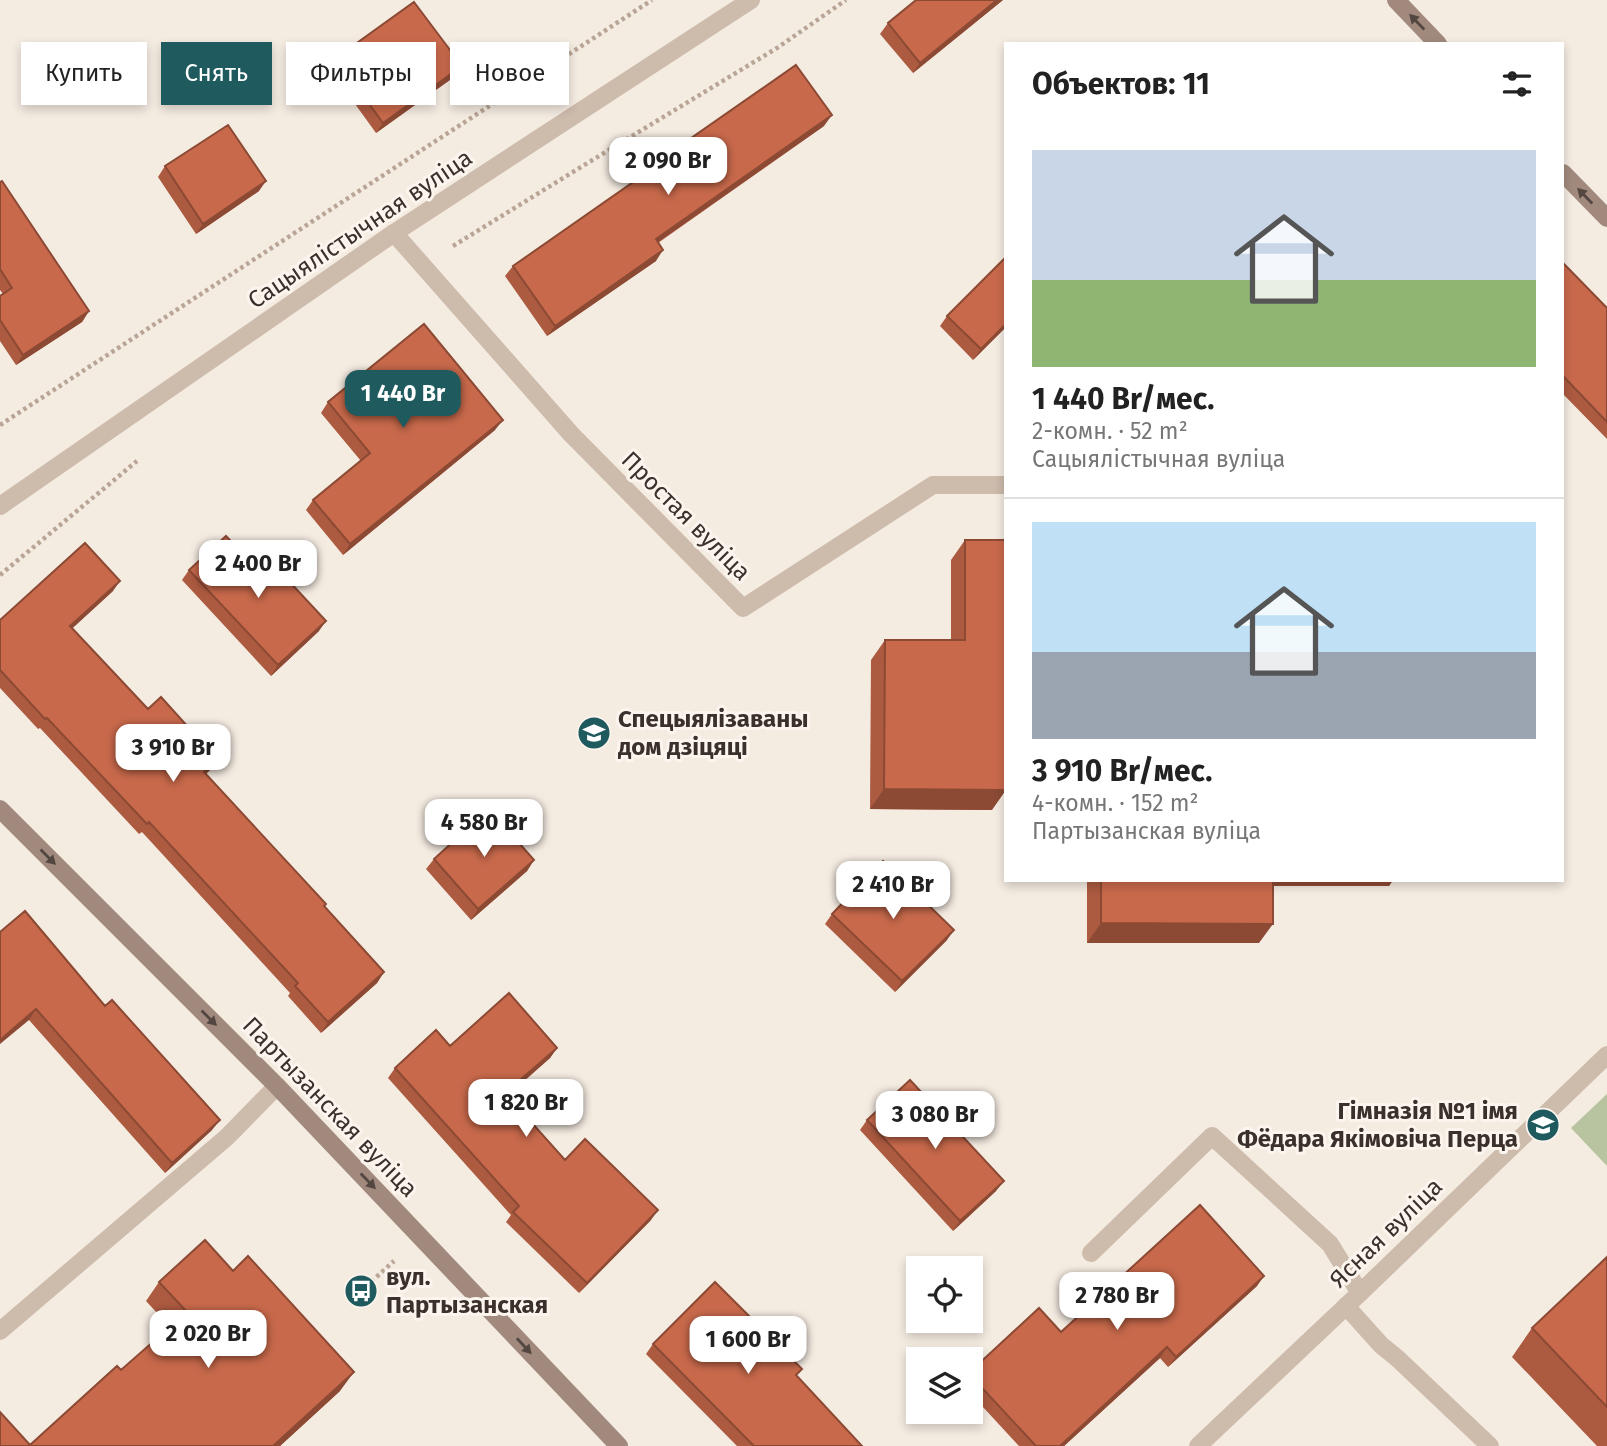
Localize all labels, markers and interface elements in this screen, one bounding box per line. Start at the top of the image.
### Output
one-way arrow [1410,14,1426,31]
chip: Купить [21,42,147,105]
chip: Снять [161,42,272,105]
chip: Фильтры [286,42,436,105]
chip: Новое [450,42,569,105]
icon: filters [1498,65,1536,103]
text: Объектов: 11 [1032,66,1210,102]
pin: 2 090 Br [596,138,740,197]
street label: Сацыялістычная вуліца [243,144,477,314]
text: 2 090 Br [625,146,711,174]
one-way arrow [1576,187,1593,204]
icon: home [1221,196,1347,322]
pin: 1 440 Br [331,370,475,430]
text: 1 440 Br [361,379,445,407]
text: 1 440 Br/мес. [1032,381,1215,417]
text: 2-комн. · 52 m² [1032,417,1188,445]
text: Сацыялістычная вуліца [1032,445,1285,473]
street label: Простая вуліца [616,446,756,586]
pin: 2 400 Br [186,540,330,600]
text: 2 400 Br [215,549,301,577]
icon: home [1221,568,1347,694]
place label: Спецыялізаваны дом дзіцяці [618,705,809,761]
school or university icon: Спецыялізаваны дом дзіцяці [575,714,613,752]
pin: 3 910 Br [101,724,245,784]
text: 3 910 Br [132,733,214,761]
text: 3 910 Br/мес. [1032,753,1212,789]
text: 4-комн. · 152 m² [1032,789,1198,817]
pin: 4 580 Br [412,800,556,859]
text: 4 580 Br [441,808,527,836]
text: Партызанская вуліца [1032,817,1261,845]
one-way arrow [40,848,56,865]
pin: 2 410 Br [821,862,965,921]
text: 2 410 Br [852,870,934,898]
one-way arrow [201,1010,217,1026]
street label: Партызанская вуліца [237,1011,423,1203]
pin: 1 820 Br [454,1080,598,1139]
text: 1 820 Br [484,1088,568,1116]
pin: 3 080 Br [863,1092,1007,1151]
place label: Гімназія №1 імя Фёдара Якімовіча Перца [1237,1097,1518,1153]
text: 3 080 Br [892,1100,978,1128]
school or university icon: Гімназія №1 імя Фёдара Якімовіча Перца [1524,1106,1562,1144]
one-way arrow [359,1172,375,1189]
street label: Ясная вуліца [1324,1172,1448,1294]
map controls [906,1256,983,1424]
button: locate [906,1256,983,1333]
place label: вул. Партызанская [386,1263,548,1319]
bus stop icon: вул. Партызанская [342,1272,380,1310]
pin: 2 780 Br [1045,1272,1189,1332]
text: 2 780 Br [1075,1281,1159,1309]
pin: 2 020 Br [136,1310,280,1370]
pin: 1 600 Br [676,1316,820,1376]
text: 2 020 Br [166,1319,250,1347]
text: 1 600 Br [706,1325,790,1353]
one-way arrow [516,1337,532,1354]
button: layers [906,1347,983,1424]

